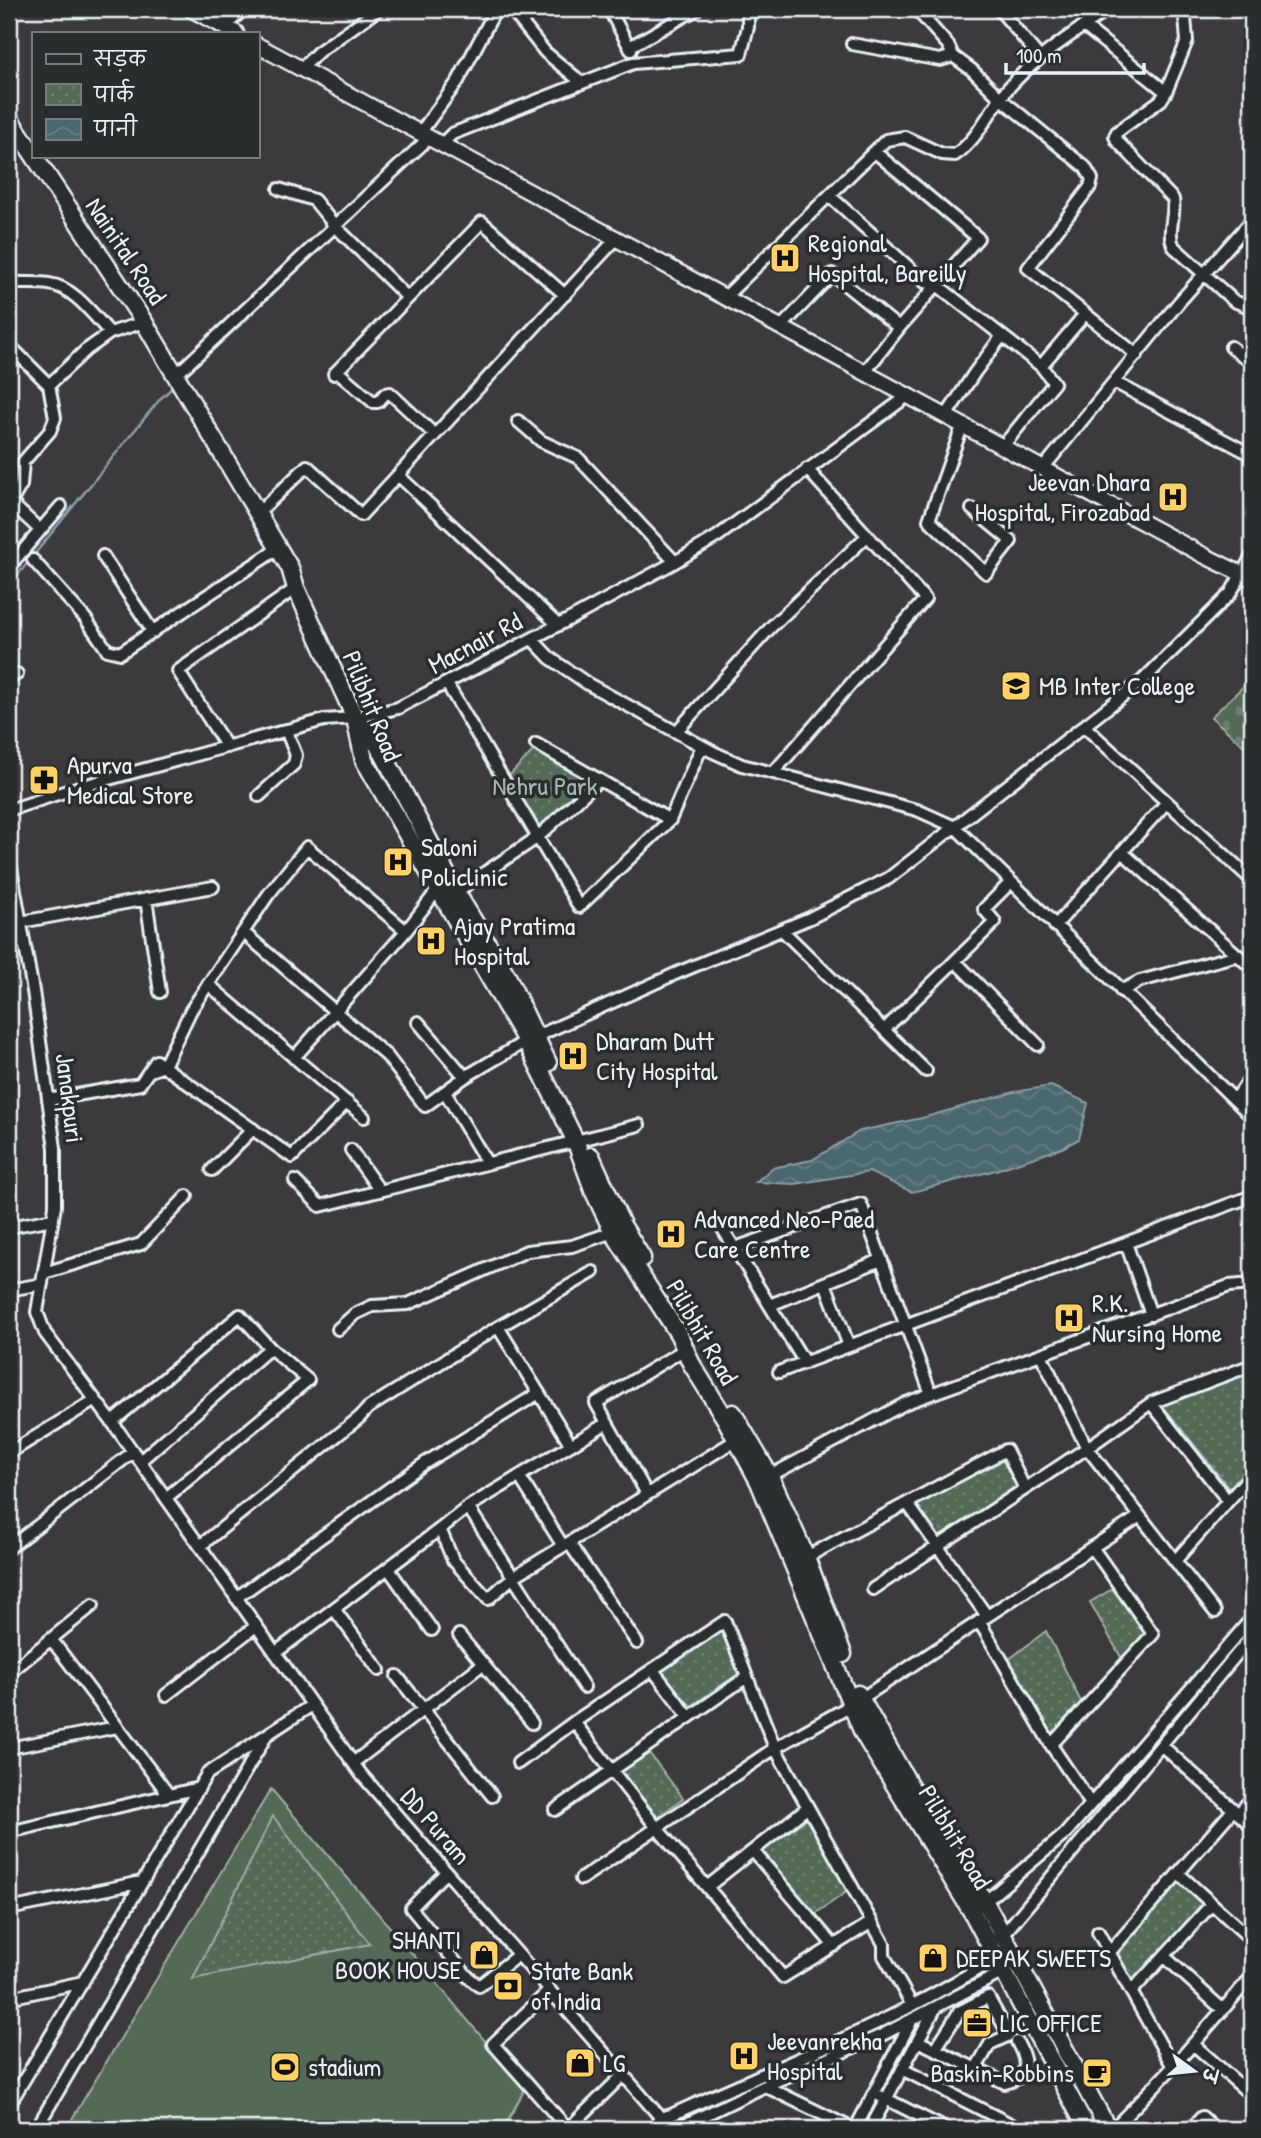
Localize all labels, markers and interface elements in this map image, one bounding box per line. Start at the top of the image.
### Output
legend [32,32,259,158]
scale bar [1006,32,1144,76]
text: 100 m [1016,41,1062,70]
text: सड़क [93,44,147,73]
text: पार्क [93,78,135,109]
text: पानी [93,113,139,143]
street label: Nainital Road [78,190,175,311]
place label: Regional Hospital, Bareilly [808,225,967,290]
hospital icon: Regional Hospital, Bareilly [768,241,802,275]
place label: Jeevan Dhara Hospital, Firozabad [975,464,1150,529]
hospital icon: Jeevan Dhara Hospital, Firozabad [1156,480,1190,514]
street label: Macnair Rd [422,603,528,682]
street label: Pilibhit Road [334,645,410,766]
place label: MB Inter College [1039,668,1195,703]
school or university icon: MB Inter College [999,669,1033,703]
place label: Apurva Medical Store [67,747,194,812]
pharmacy icon: Apurva Medical Store [27,763,61,797]
park label: Nehru Park [493,768,598,803]
place label: Saloni Policlinic [421,829,507,894]
hospital icon: Saloni Policlinic [381,845,415,879]
place label: Ajay Pratima Hospital [454,908,575,973]
hospital icon: Ajay Pratima Hospital [414,924,448,958]
place label: Dharam Dutt City Hospital [596,1023,718,1088]
hospital icon: Dharam Dutt City Hospital [556,1039,590,1073]
street label: Janakpuri [48,1051,93,1145]
place label: Advanced Neo-Paed Care Centre [694,1201,874,1266]
hospital icon: Advanced Neo-Paed Care Centre [654,1217,688,1251]
street label: Pilibhit Road [658,1273,747,1391]
place label: R.K. Nursing Home [1092,1285,1222,1350]
hospital icon: R.K. Nursing Home [1052,1301,1086,1335]
street label: Pilibhit Road [911,1778,1000,1896]
street label: DD Puram [393,1780,480,1872]
place label: SHANTI BOOK HOUSE [335,1922,461,1987]
shop icon: SHANTI BOOK HOUSE [467,1938,501,1972]
place label: DEEPAK SWEETS [956,1940,1111,1975]
shop icon: DEEPAK SWEETS [916,1941,950,1975]
place label: State Bank of India [531,1953,633,2018]
bank icon: State Bank of India [491,1969,525,2003]
place label: LIC OFFICE [1000,2005,1102,2040]
office icon: LIC OFFICE [960,2006,994,2040]
place label: Jeevanrekha Hospital [767,2023,882,2088]
north arrow [1160,2036,1230,2106]
hospital icon: Jeevanrekha Hospital [727,2039,761,2073]
place label: LG [603,2045,626,2080]
shop icon: LG [563,2046,597,2080]
place label: stadium [308,2049,381,2084]
sports icon: stadium [268,2050,302,2084]
place label: Baskin-Robbins [930,2055,1074,2090]
cafe icon: Baskin-Robbins [1080,2056,1114,2090]
text: उ [1196,2064,1225,2087]

